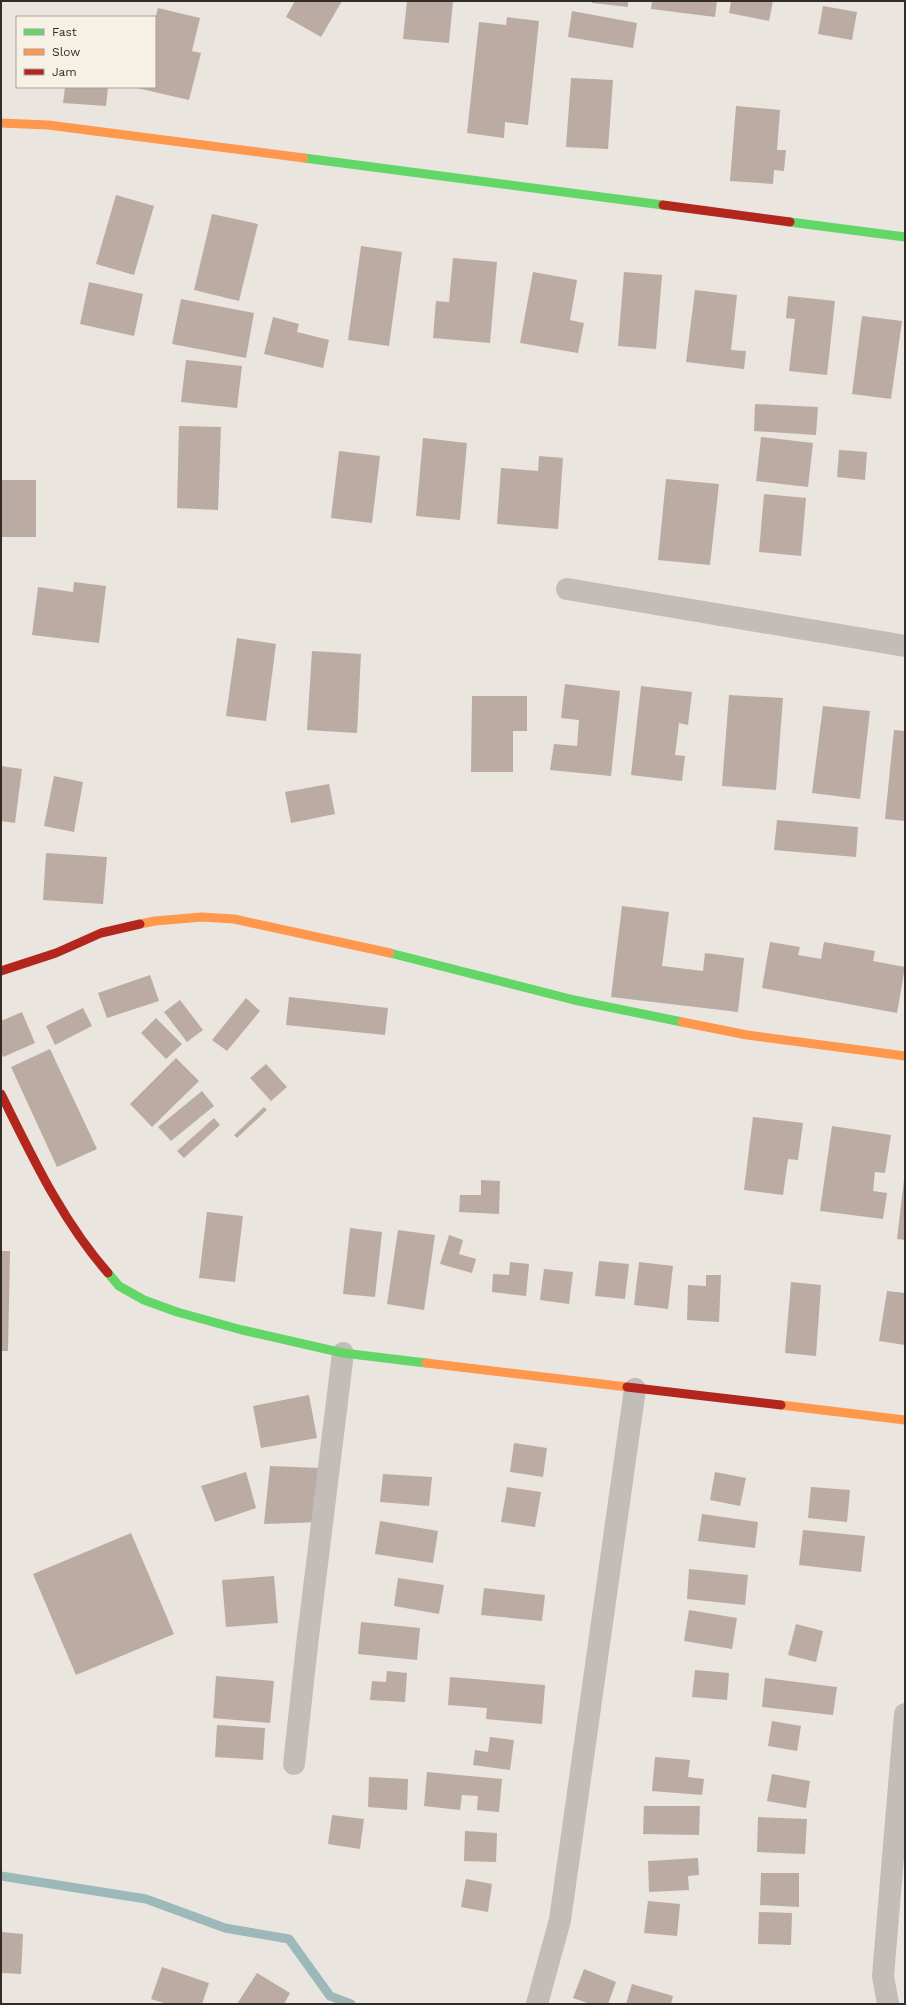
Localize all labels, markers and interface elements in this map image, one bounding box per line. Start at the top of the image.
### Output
legend [16,16,156,88]
text: Fast [52,25,77,39]
text: Slow [52,45,80,59]
text: Jam [52,65,77,79]

